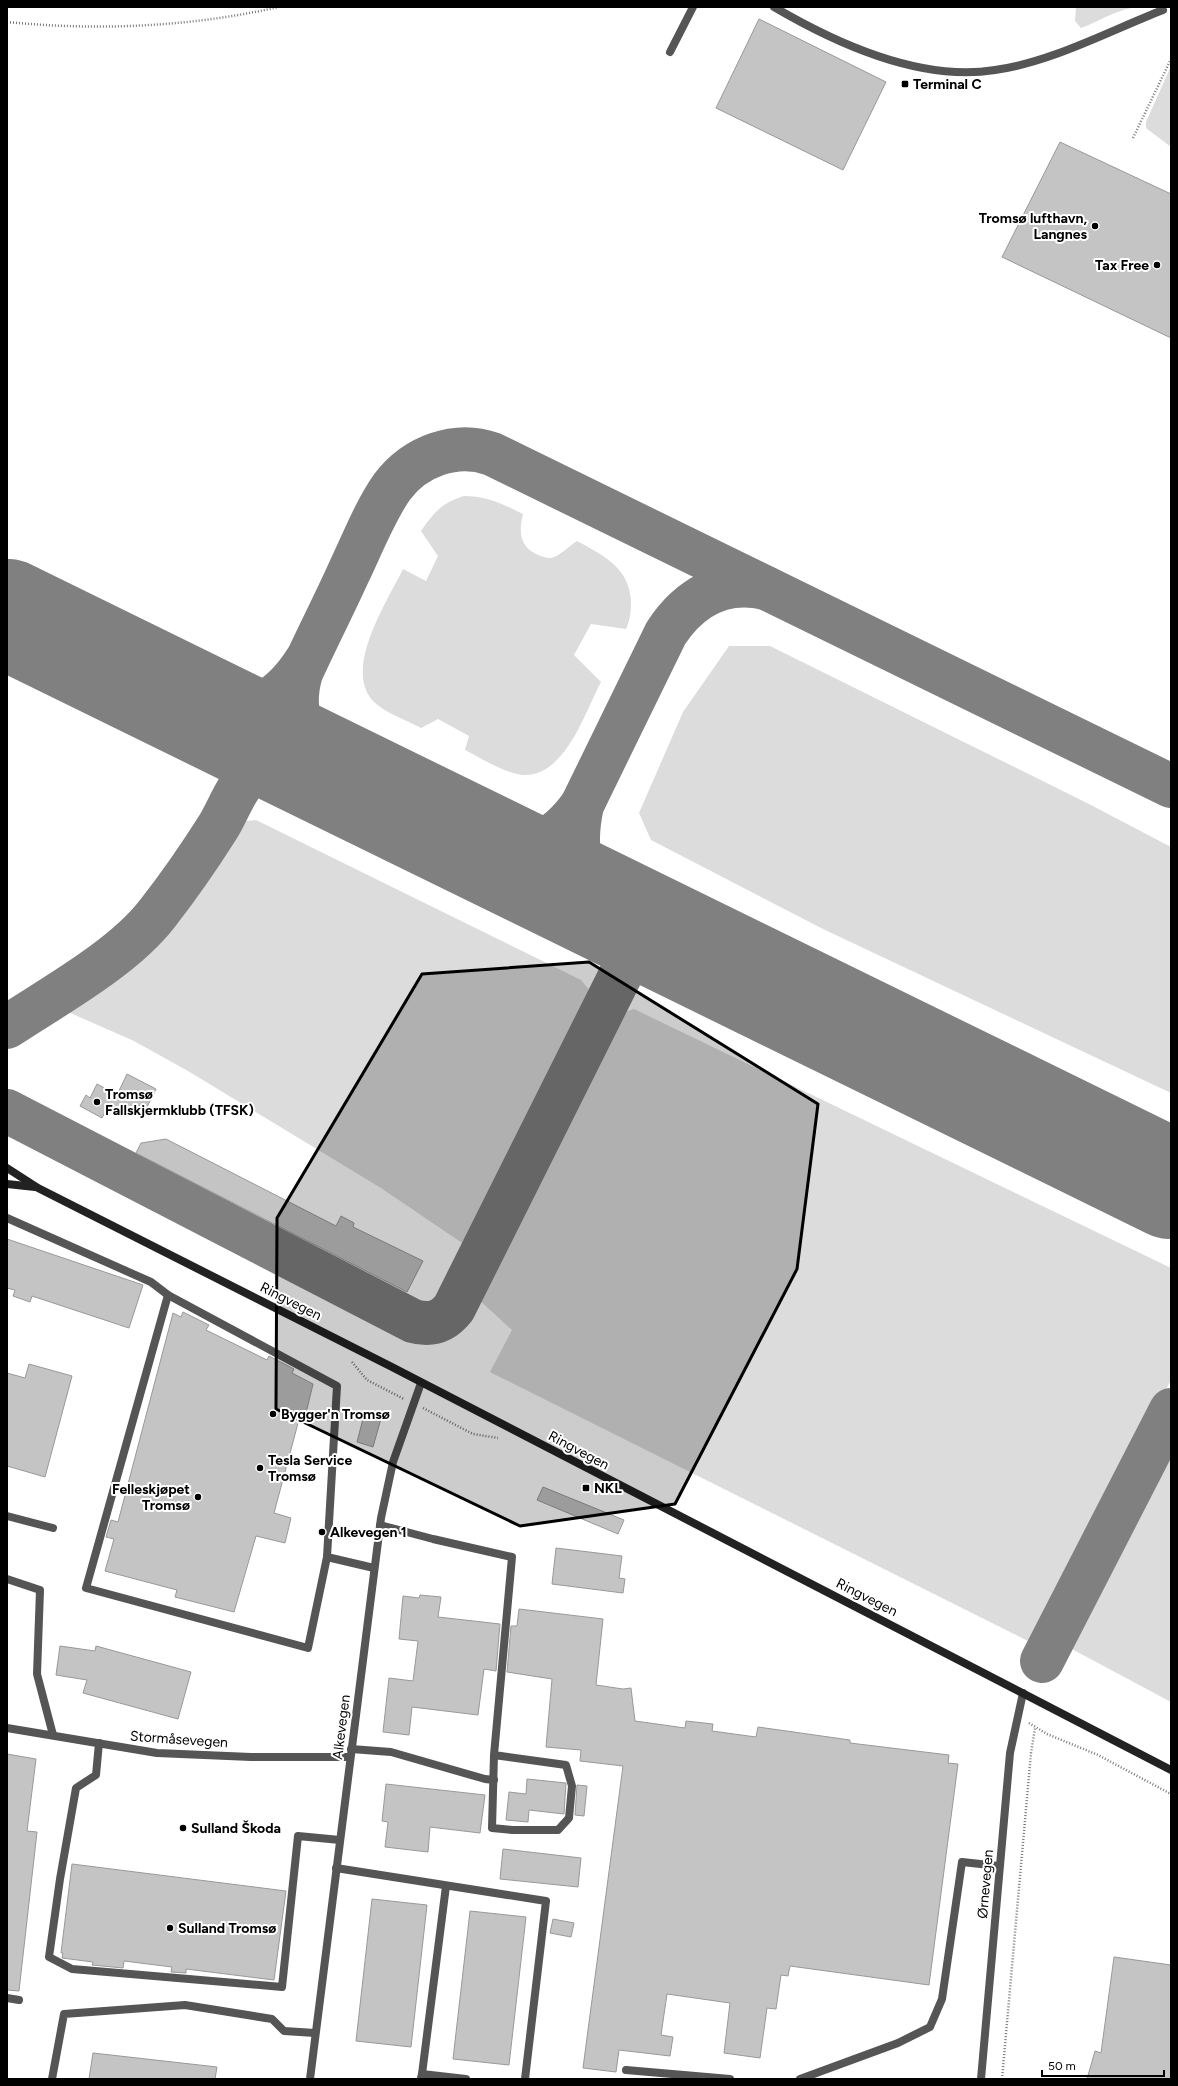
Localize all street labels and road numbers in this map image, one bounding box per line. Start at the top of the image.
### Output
street label: Ringvegen [257,1279,324,1324]
street label: Ringvegen [545,1427,612,1474]
street label: Ringvegen [833,1575,900,1620]
street label: Alkevegen [329,1694,354,1760]
street label: Stormåsevegen [129,1728,229,1751]
street label: Ørnevegen [974,1849,997,1919]

